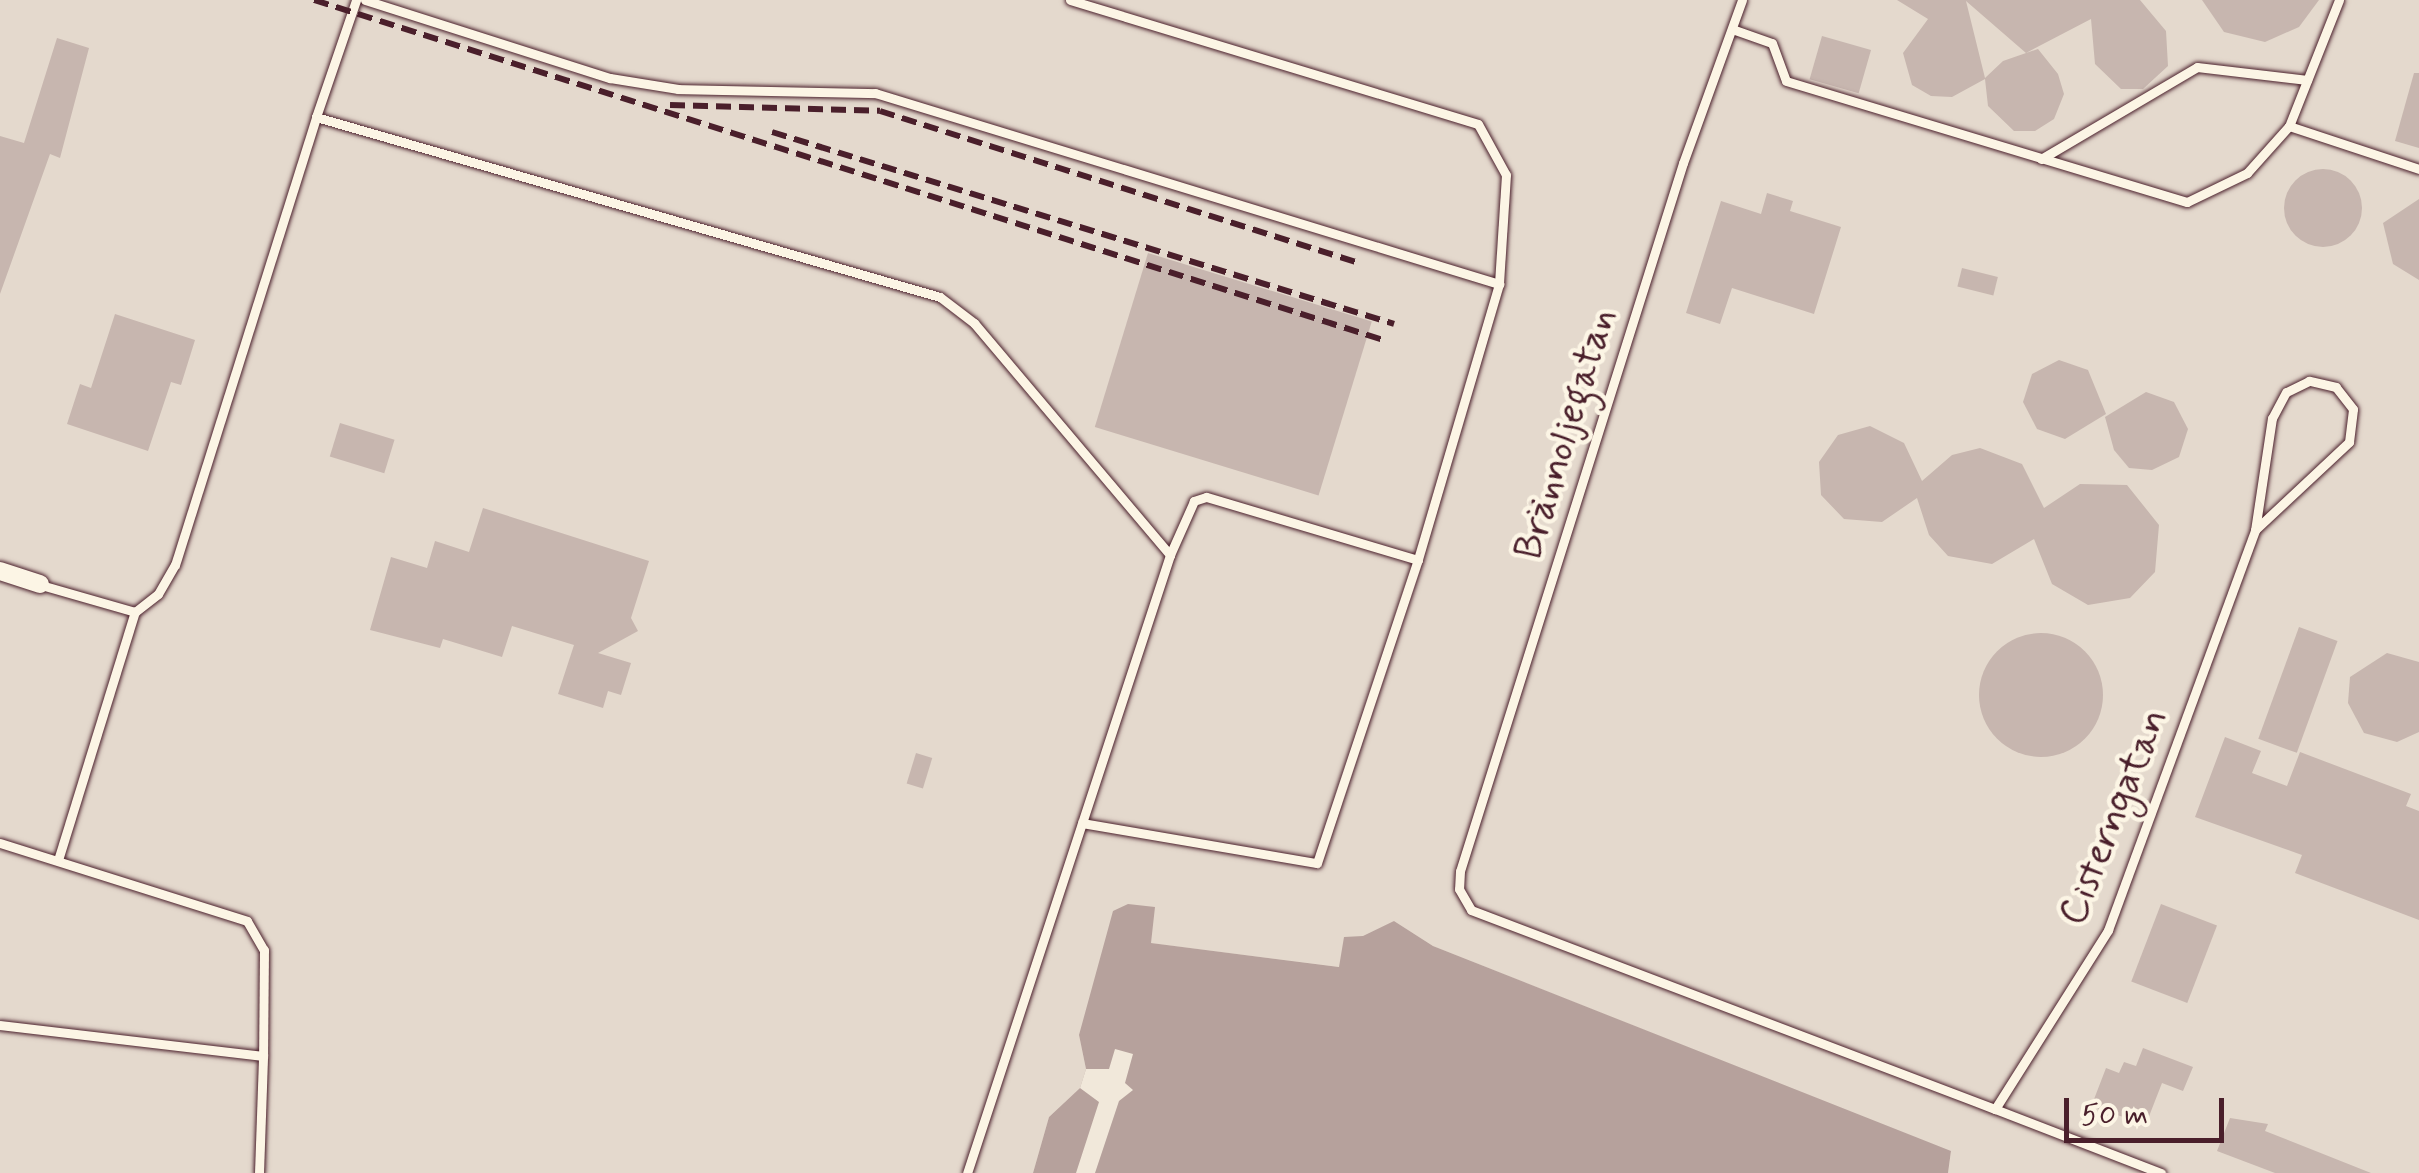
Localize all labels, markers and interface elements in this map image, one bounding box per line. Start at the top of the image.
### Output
street label: Brännoljegatan [1505,302,1627,566]
street label: Cisterngatan [2049,702,2179,932]
scale bar [2069,1078,2229,1140]
text: 50 m [2081,1096,2148,1135]

